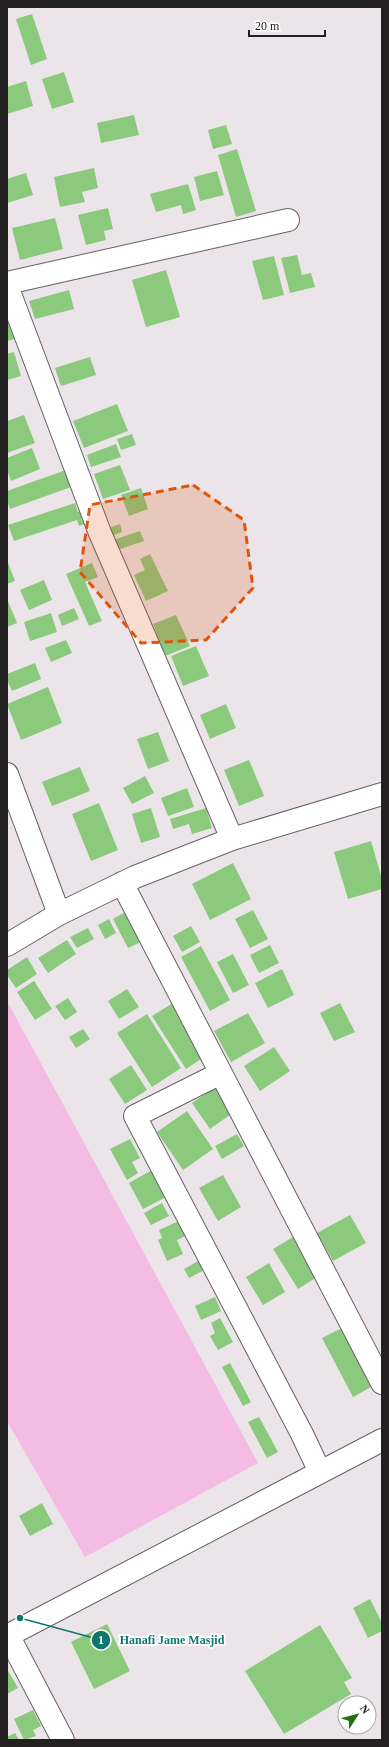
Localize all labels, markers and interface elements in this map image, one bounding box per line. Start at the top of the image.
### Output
scale bar [249,12,325,38]
text: 20 m [255,19,280,33]
callout: Hanafi Jame Masjid [91,1628,232,1652]
text: 1 [98,1633,104,1647]
text: Hanafi Jame Masjid [120,1633,225,1647]
north arrow [337,1695,377,1735]
text: N [358,1702,372,1716]

